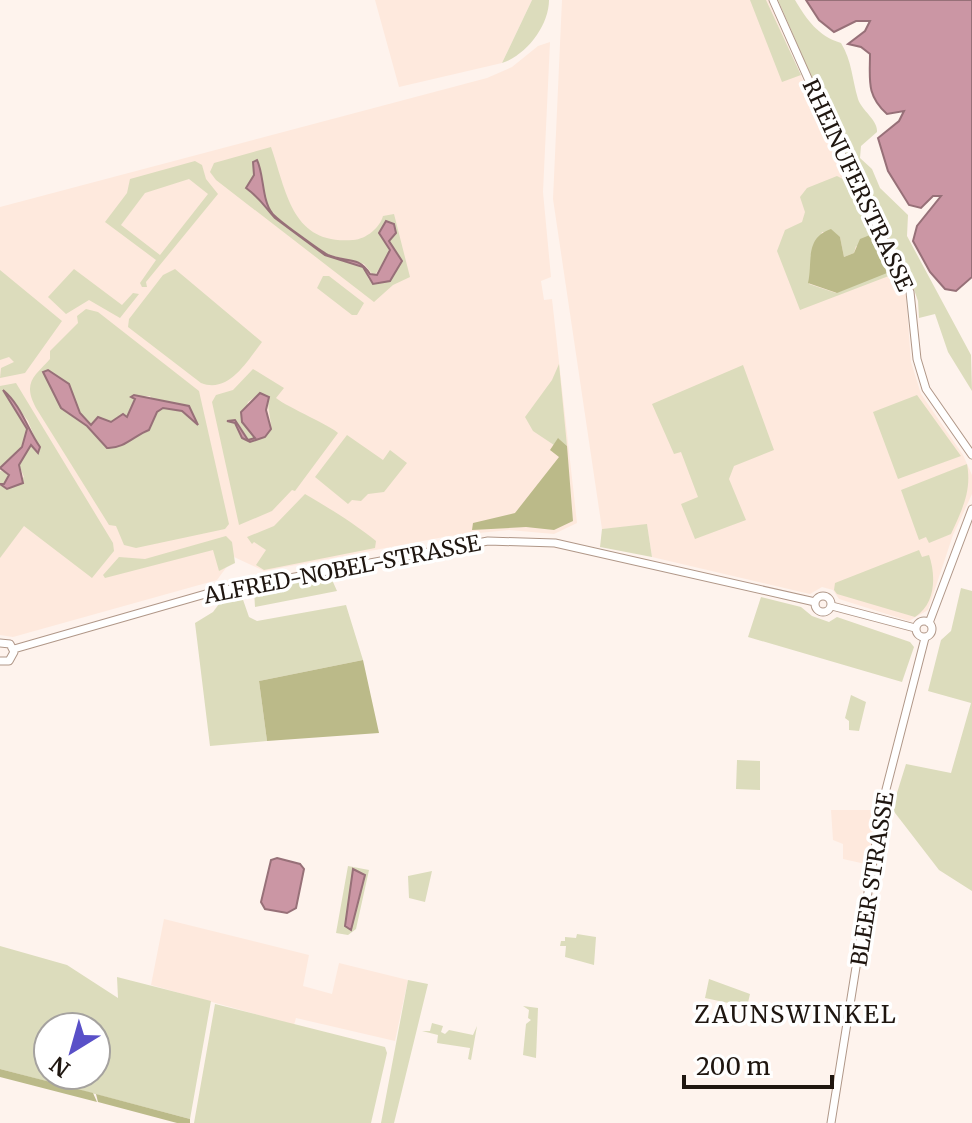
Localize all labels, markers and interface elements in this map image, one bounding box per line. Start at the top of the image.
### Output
street label: RHEINUFERSTRASSE [797,75,919,295]
street label: ALFRED-NOBEL-STRASSE [200,528,483,610]
street label: BLEER STRASSE [844,790,900,968]
district label: ZAUNSWINKEL [694,999,898,1030]
north arrow [32,1011,112,1091]
scale bar [684,1039,832,1089]
text: N [44,1050,75,1083]
text: 200 m [696,1051,771,1082]

